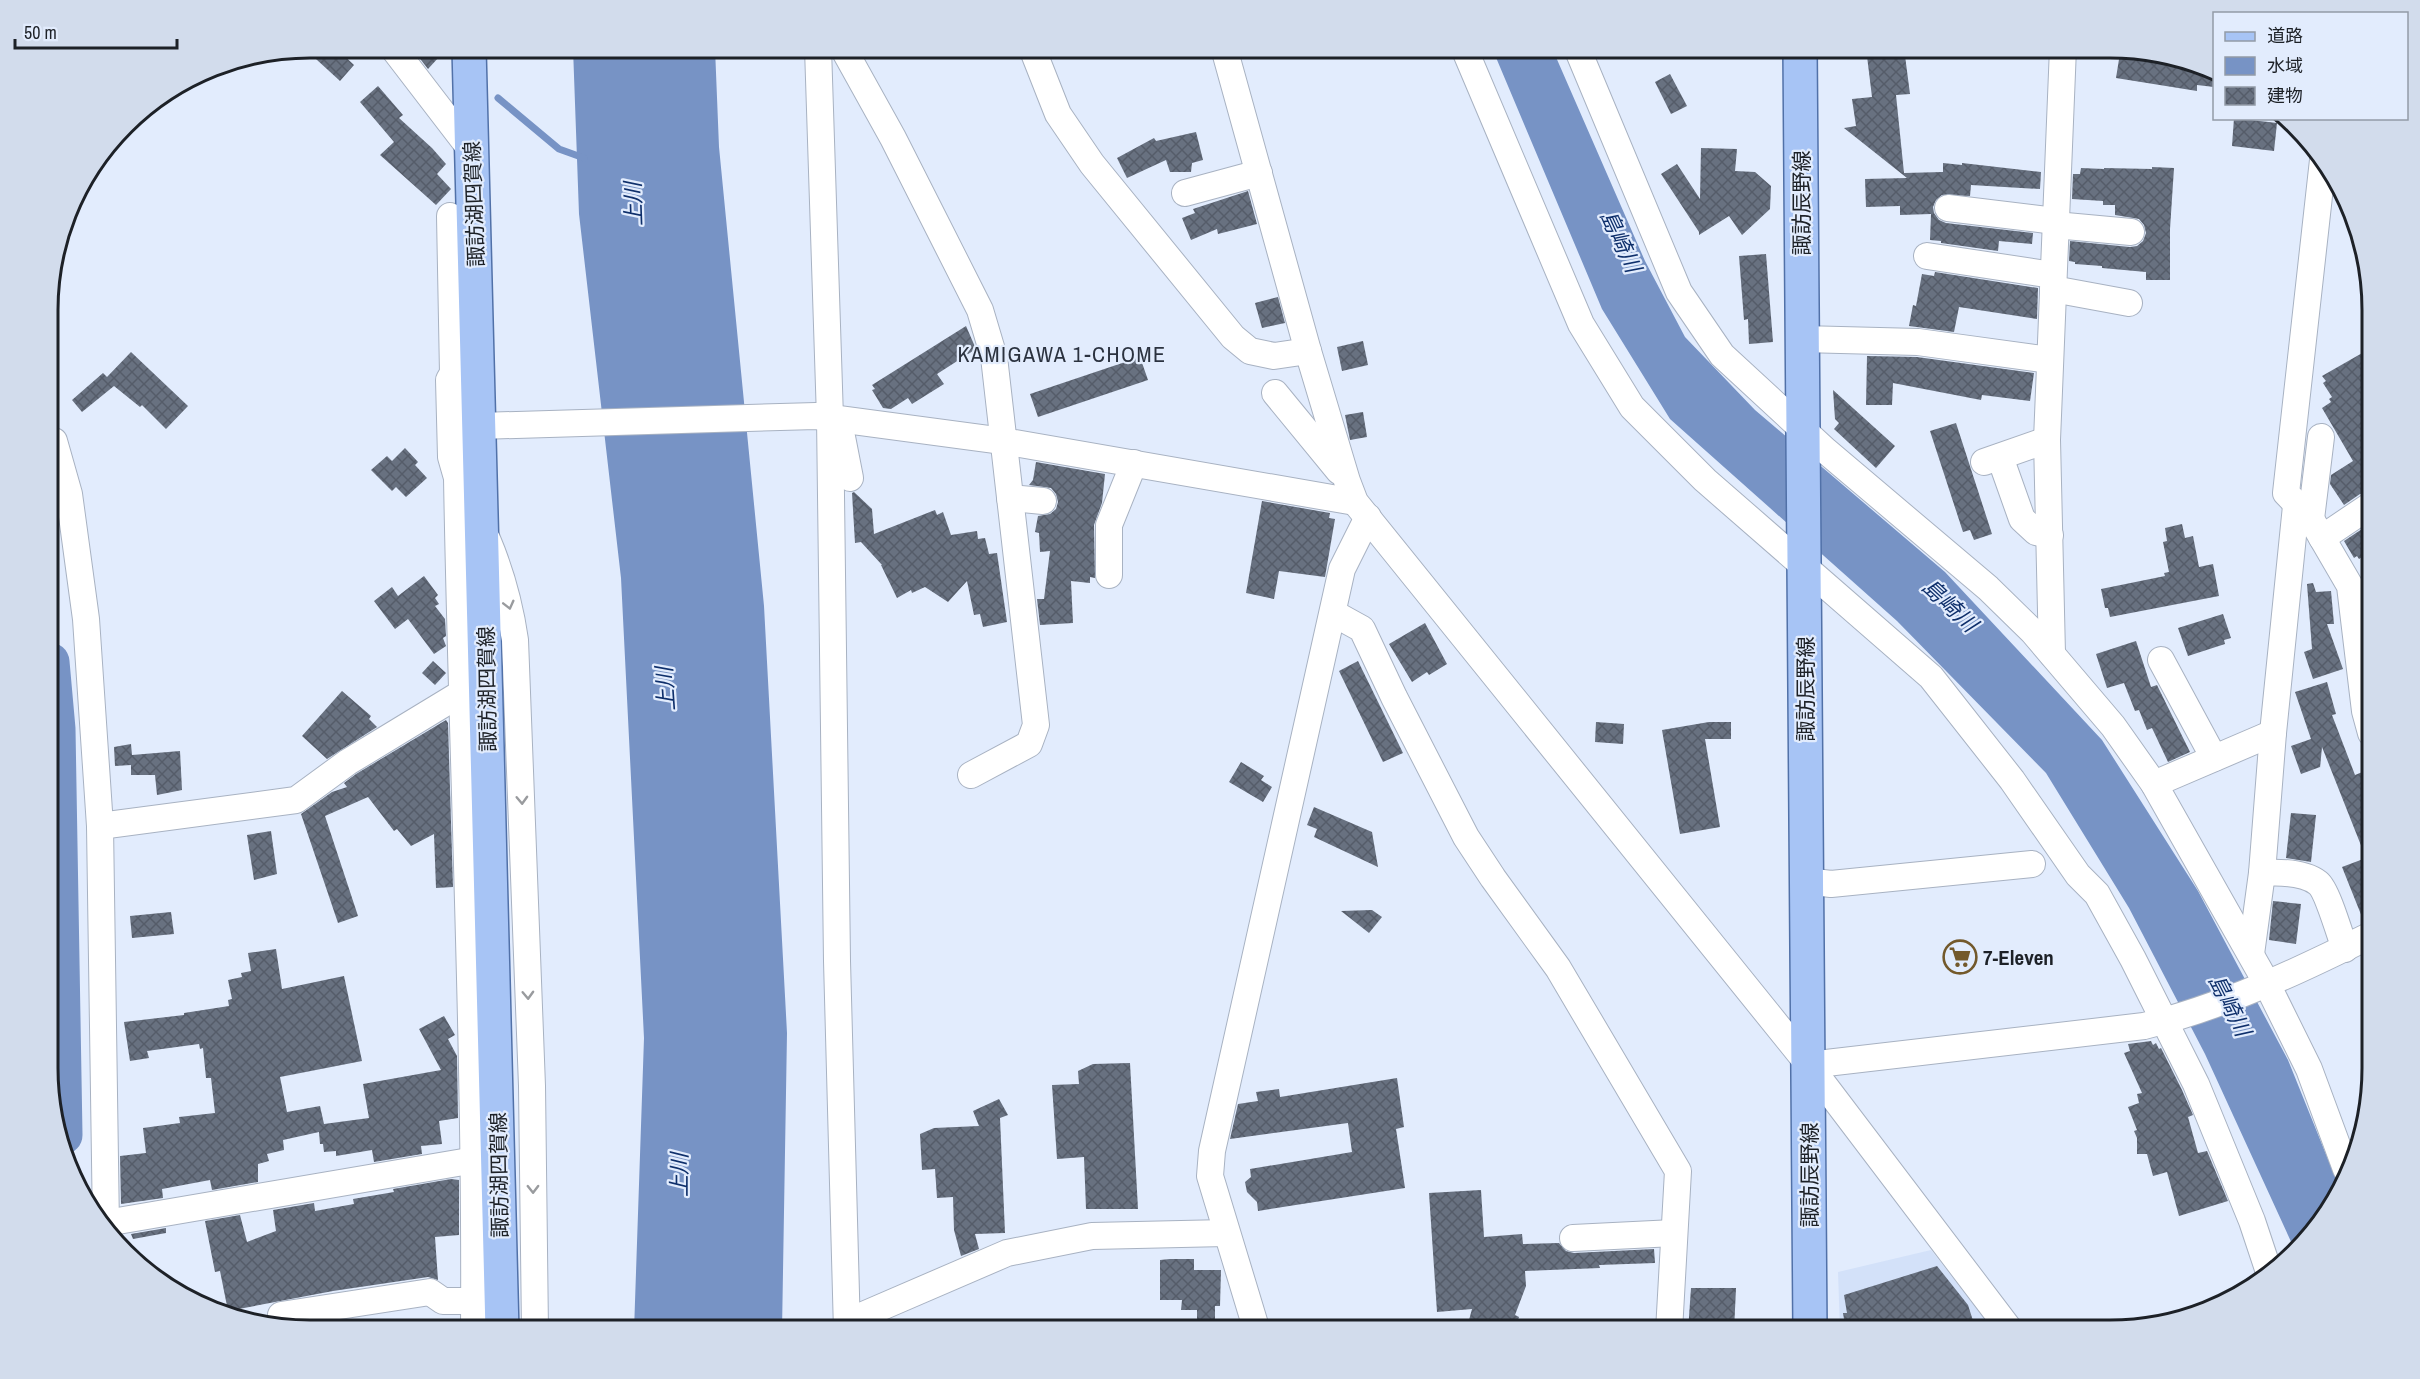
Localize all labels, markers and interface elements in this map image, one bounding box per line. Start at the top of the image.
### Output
scale bar [15,12,177,50]
legend [2213,12,2408,120]
text: 50 m [24,20,57,45]
text: 道路 [2267,23,2303,48]
text: 水域 [2267,53,2303,78]
text: 建物 [2267,83,2303,108]
street label: 諏訪湖四賀線 [457,141,491,267]
street label: 諏訪辰野線 [1787,151,1816,256]
water label: 上川 [617,179,649,227]
water label: 島崎川 [1593,205,1649,279]
district label: KAMIGAWA 1-CHOME [957,339,1167,369]
water label: 島崎川 [1916,572,1986,640]
one-way arrow [501,600,514,610]
street label: 諏訪湖四賀線 [471,626,503,752]
street label: 諏訪辰野線 [1791,637,1820,742]
water label: 上川 [648,664,681,712]
one-way arrow [515,795,528,804]
supermarket icon: 7-Eleven [1942,939,1978,975]
place label: 7-Eleven [1983,943,2054,972]
water label: 島崎川 [2202,969,2259,1043]
one-way arrow [522,990,535,999]
street label: 諏訪湖四賀線 [483,1112,515,1238]
street label: 諏訪辰野線 [1795,1123,1824,1228]
water label: 上川 [664,1151,694,1197]
one-way arrow [527,1185,539,1194]

